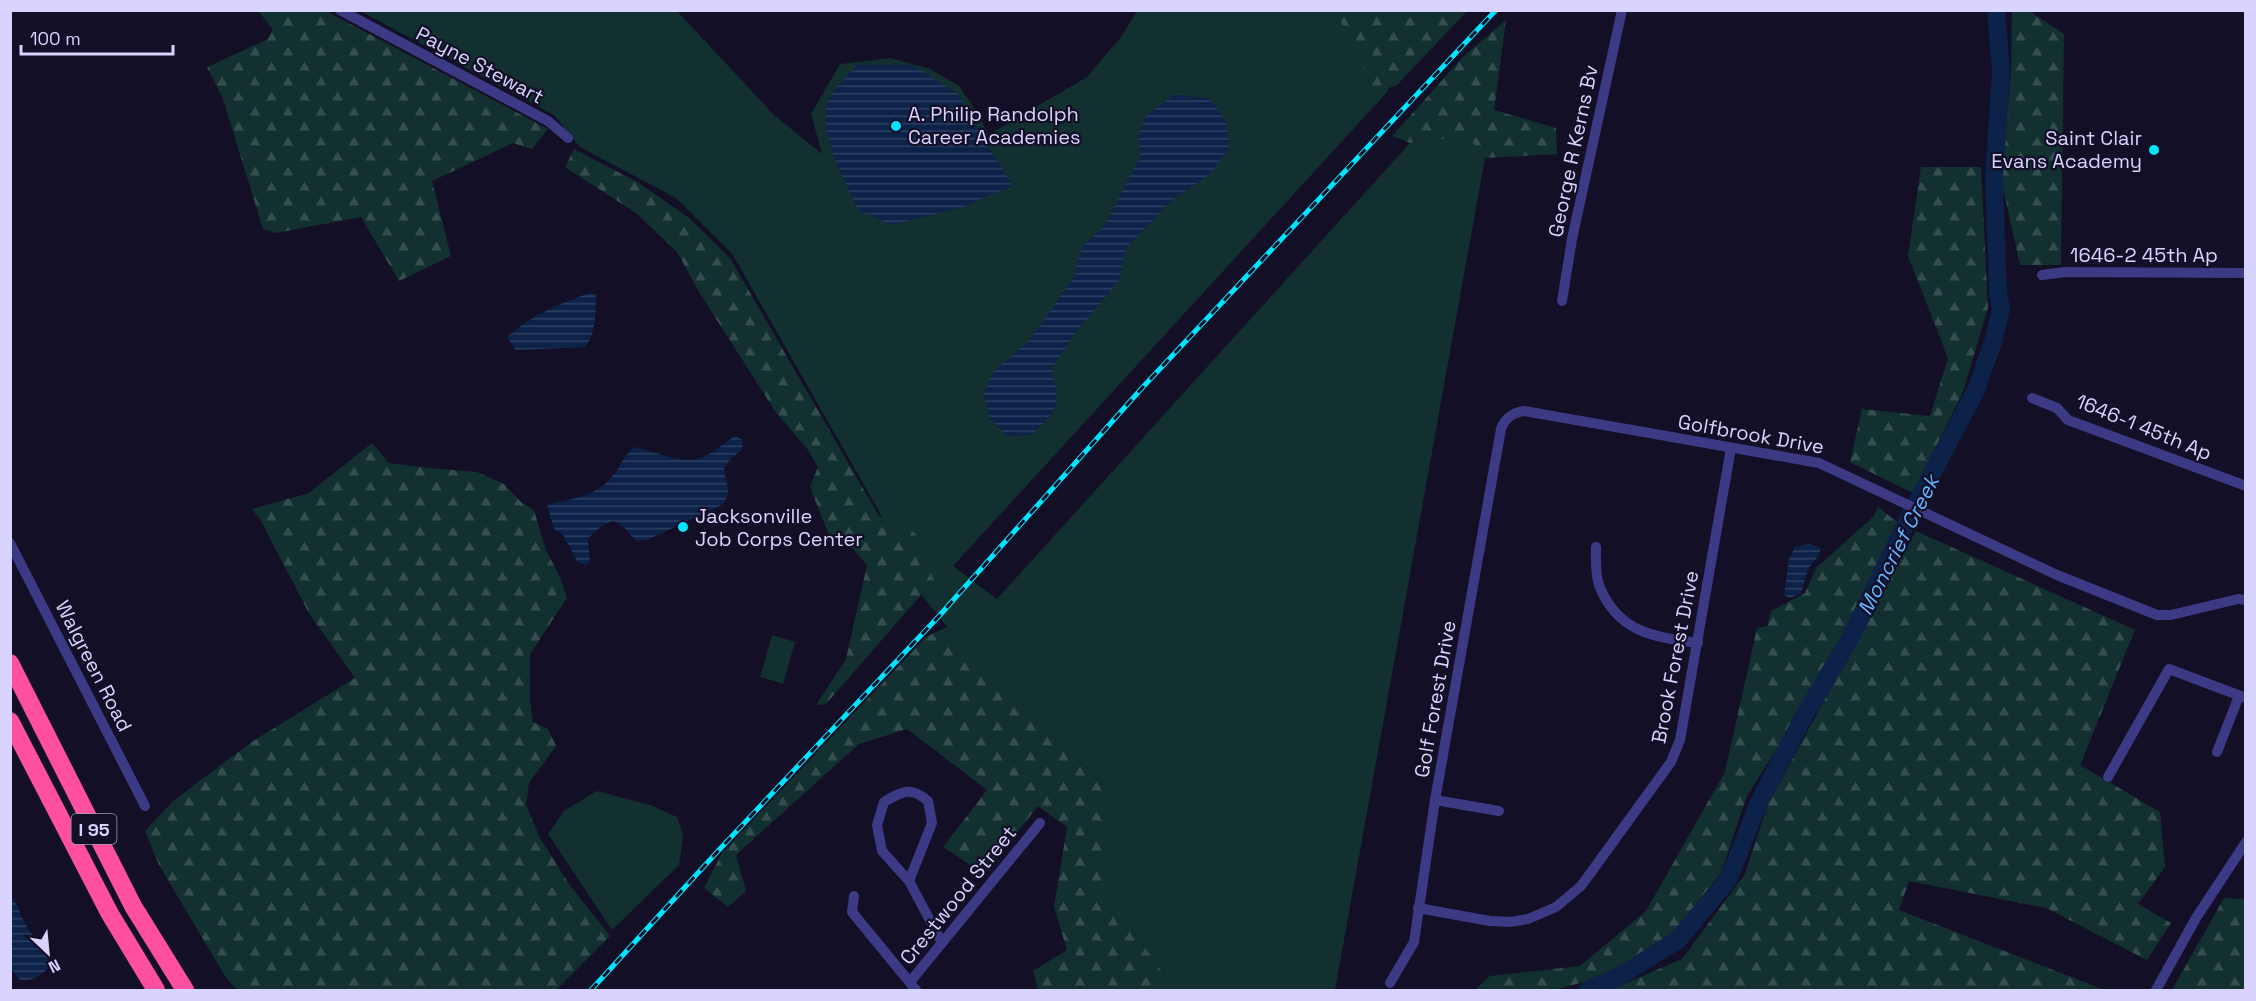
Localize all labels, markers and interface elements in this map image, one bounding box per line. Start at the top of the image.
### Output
scale bar [21,18,172,56]
street label: Payne Stewart [411,20,549,110]
text: 100 m [30,27,81,50]
street label: George R Kerns Bv [1542,62,1604,239]
place label: A. Philip Randolph Career Academies [908,101,1081,150]
marker: A. Philip Randolph Career Academies [889,119,903,133]
place label: Saint Clair Evans Academy [1991,125,2142,174]
marker: Saint Clair Evans Academy [2147,143,2161,157]
street label: 1646-2 45th Ap [2070,242,2218,268]
street label: 1646-1 45th Ap [2072,388,2216,466]
street label: Golfbrook Drive [1676,408,1826,460]
water label: Moncrief Creek [1851,468,1946,620]
place label: Jacksonville Job Corps Center [695,503,863,552]
marker: Jacksonville Job Corps Center [676,520,690,534]
street label: Brook Forest Drive [1645,568,1705,746]
street label: Walgreen Road [50,596,138,736]
street label: Golf Forest Drive [1408,618,1462,780]
road number: I 95 [72,814,116,844]
street label: Crestwood Street [894,820,1022,970]
north arrow [18,923,78,983]
text: N [45,954,64,978]

